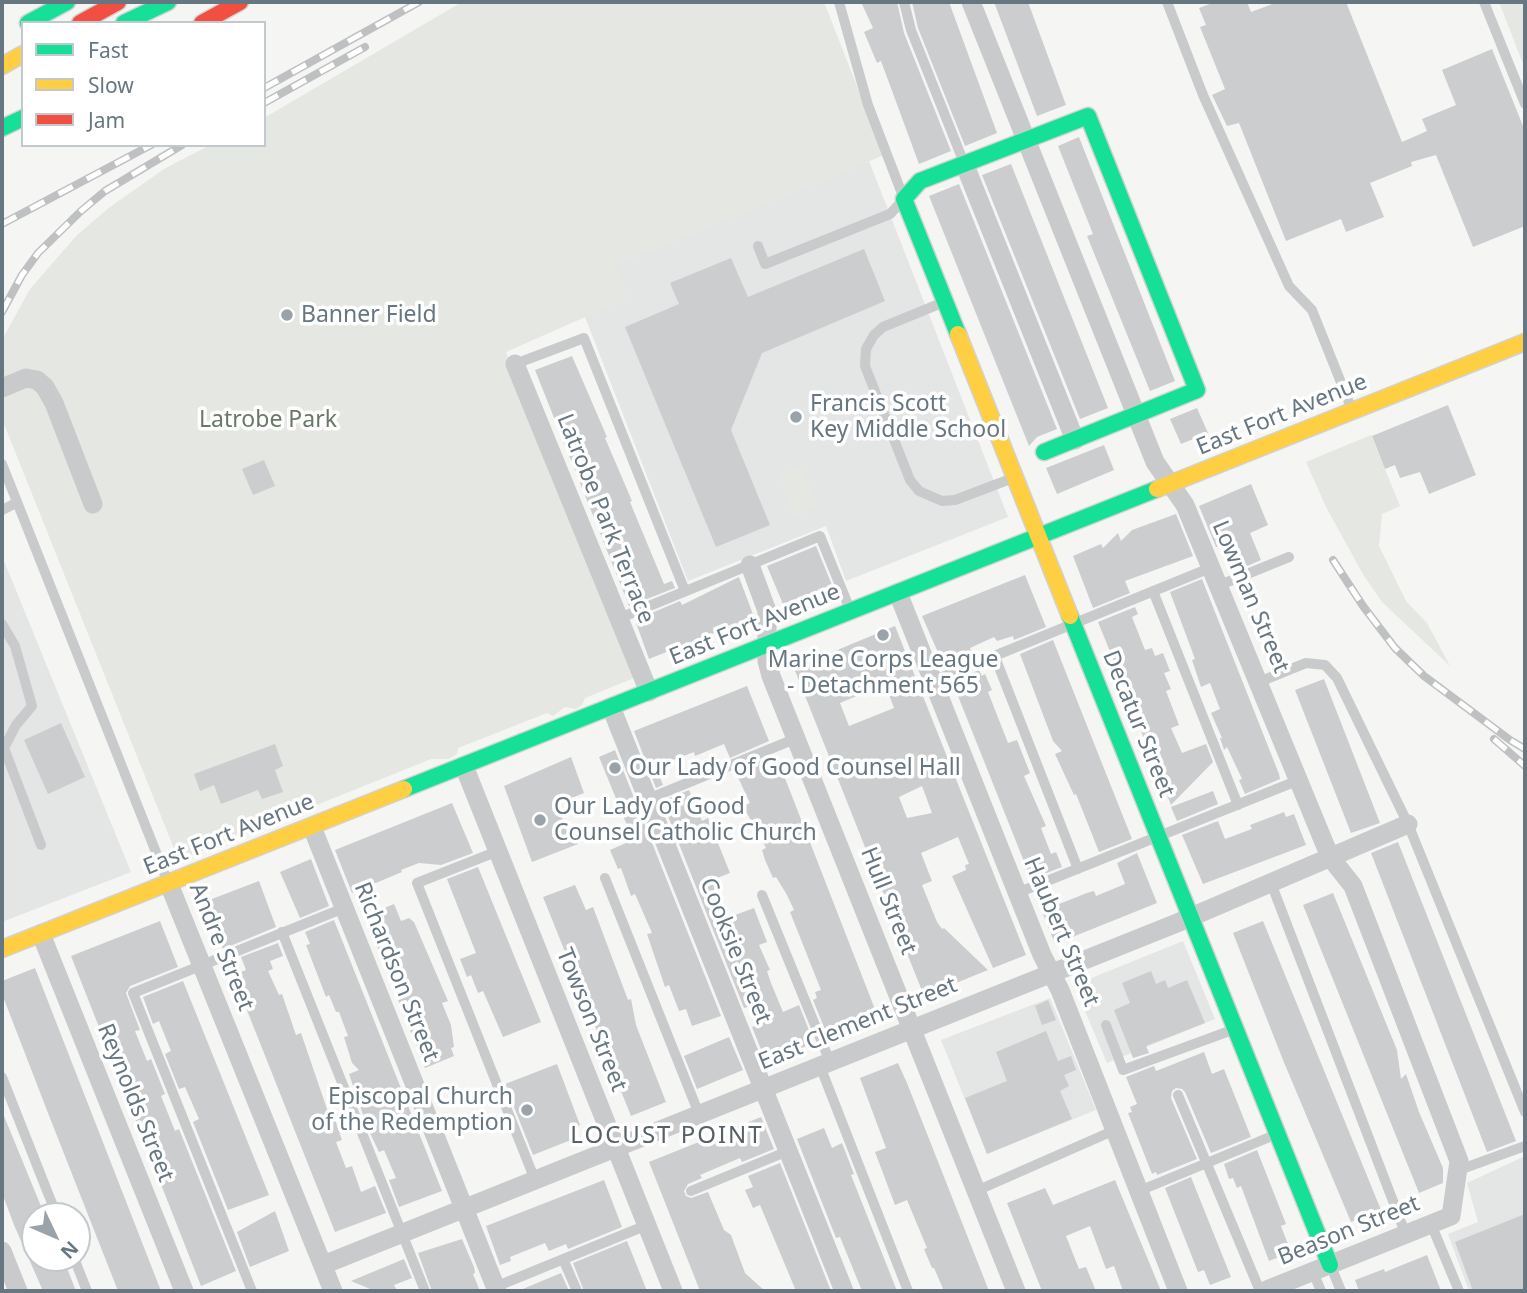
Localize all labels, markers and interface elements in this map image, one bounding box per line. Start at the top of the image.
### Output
legend [21,21,266,147]
text: Fast [88,36,128,64]
text: Slow [88,71,134,99]
text: Jam [88,106,125,134]
place label: Banner Field [301,301,437,329]
marker: Banner Field [279,307,295,323]
street label: East Fort Avenue [1193,368,1371,462]
place label: Francis Scott Key Middle School [810,390,1006,444]
park label: Latrobe Park [199,406,337,434]
marker: Francis Scott Key Middle School [788,409,804,425]
street label: Latrobe Park Terrace [550,410,660,628]
street label: Lowman Street [1206,517,1294,677]
street label: East Fort Avenue [666,578,844,672]
marker: Marine Corps League - Detachment 565 [875,627,891,643]
place label: Marine Corps League - Detachment 565 [768,646,998,700]
street label: Decatur Street [1096,647,1180,801]
place label: Our Lady of Good Counsel Hall [629,754,961,782]
marker: Our Lady of Good Counsel Hall [607,760,623,776]
street label: East Fort Avenue [140,788,318,882]
place label: Our Lady of Good Counsel Catholic Church [554,793,817,847]
marker: Our Lady of Good Counsel Catholic Church [532,812,548,828]
street label: Hull Street [854,843,922,959]
street label: Haubert Street [1017,853,1105,1011]
street label: Cooksie Street [693,874,777,1028]
street label: Richardson Street [347,878,445,1066]
street label: Andre Street [183,879,259,1015]
street label: Towson Street [550,944,632,1096]
street label: East Clement Street [755,972,961,1076]
street label: Reynolds Street [91,1020,179,1186]
place label: Episcopal Church of the Redemption [311,1083,513,1137]
marker: Episcopal Church of the Redemption [519,1102,535,1118]
district label: LOCUST POINT [572,1122,762,1150]
street label: Beason Street [1274,1190,1424,1272]
north arrow [21,1202,91,1272]
text: N [55,1236,84,1265]

